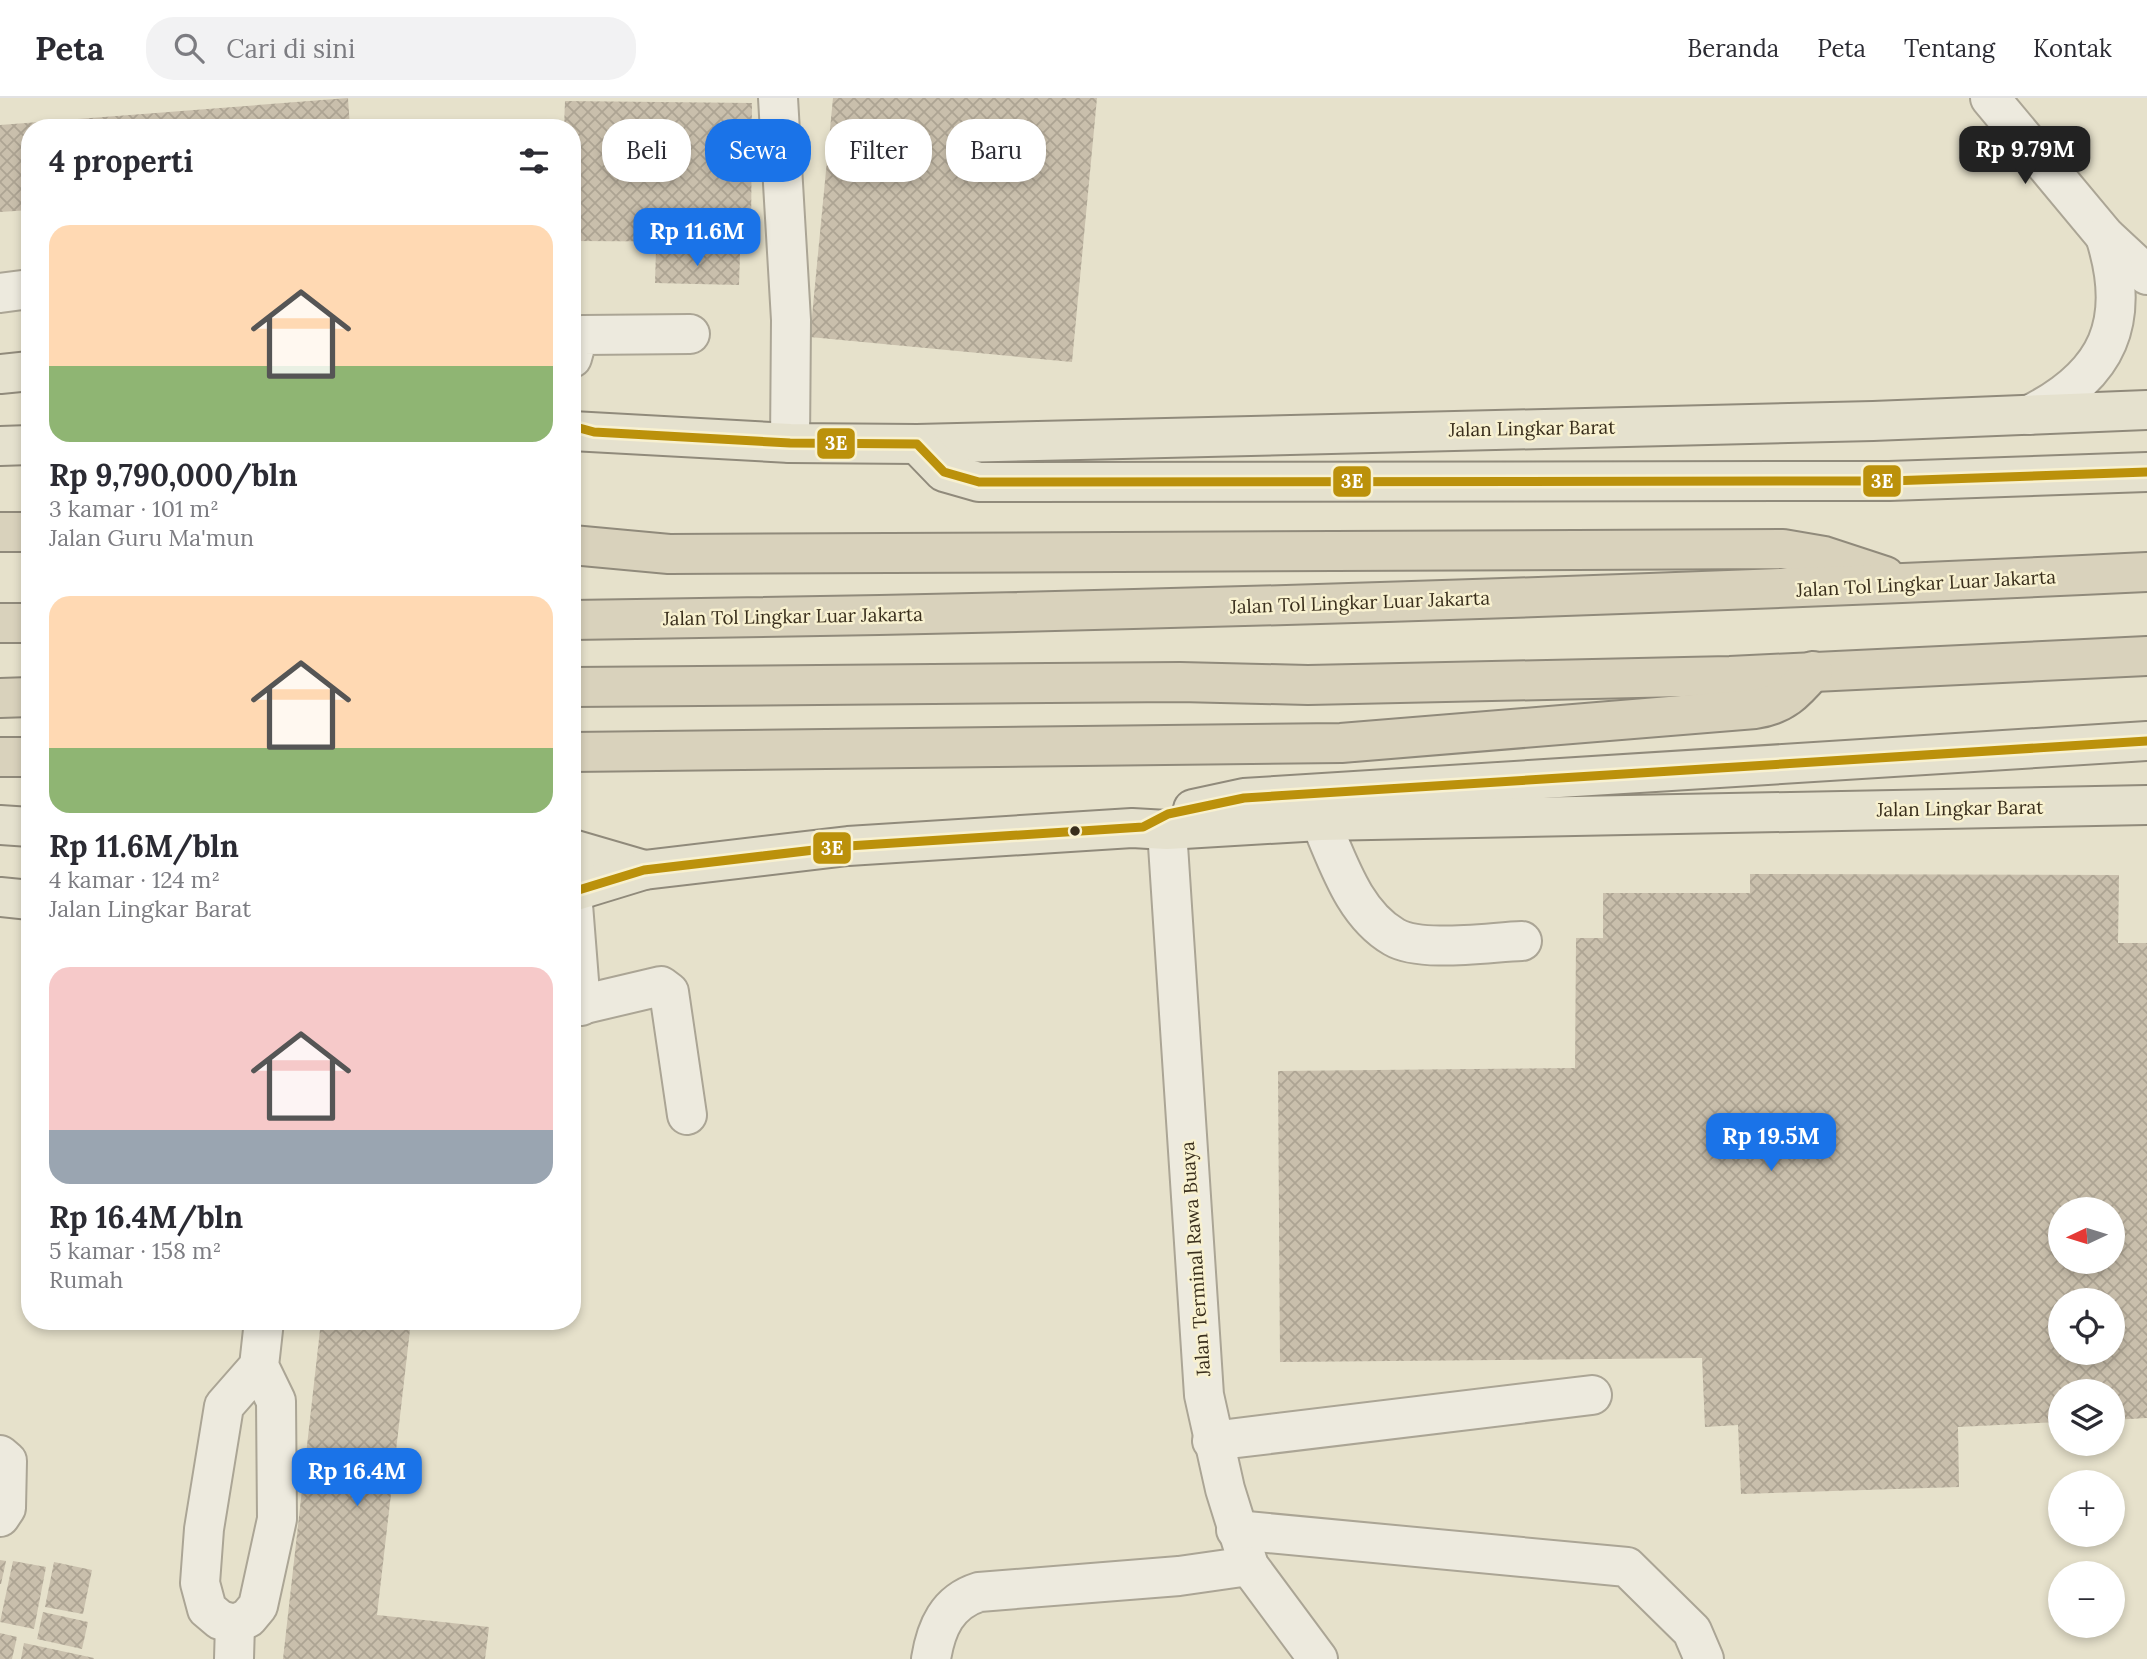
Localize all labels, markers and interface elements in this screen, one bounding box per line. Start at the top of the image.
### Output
search box [146,17,636,80]
text: Peta [35,27,104,69]
icon: search [170,29,208,67]
text: Cari di sini [226,32,355,65]
text: Beranda [1687,33,1779,64]
text: Peta [1817,33,1866,64]
text: Tentang [1904,33,1995,64]
text: Kontak [2033,33,2112,64]
chip: Beli [602,119,691,182]
chip: Sewa [705,119,811,182]
chip: Filter [825,119,932,182]
chip: Baru [946,119,1046,182]
pin: Rp 9.79M [1953,126,2097,186]
text: Rp 9.79M [1975,134,2075,163]
text: 4 properti [49,142,193,180]
icon: filters [515,142,553,180]
pin: Rp 11.6M [625,208,769,268]
text: Rp 11.6M [649,216,745,245]
icon: home [238,271,364,397]
street label: Jalan Lingkar Barat [1447,415,1616,441]
line badge: 3E [816,427,856,460]
text: 3E [825,431,847,455]
text: Rp 9,790,000/bln [49,456,298,494]
line badge: 3E [1862,464,1902,498]
line badge: 3E [1332,465,1372,498]
text: 3E [1341,469,1363,493]
text: 3E [1871,469,1893,493]
text: 3 kamar · 101 m² [49,494,219,523]
text: Jalan Guru Ma'mun [49,523,254,552]
street label: Jalan Tol Lingkar Luar Jakarta [1794,564,2057,602]
street label: Jalan Tol Lingkar Luar Jakarta [1229,585,1491,619]
street label: Jalan Tol Lingkar Luar Jakarta [662,602,923,630]
icon: home [238,642,364,768]
street label: Jalan Lingkar Barat [1875,795,2044,821]
unlabelled marker [1068,824,1082,838]
text: Rp 11.6M/bln [49,827,239,865]
line badge: 3E [812,831,852,865]
text: 3E [821,836,843,860]
text: 4 kamar · 124 m² [49,865,220,894]
text: Jalan Lingkar Barat [49,894,251,923]
icon: home [238,1013,364,1139]
pin: Rp 19.5M [1699,1114,1843,1173]
text: Rp 19.5M [1722,1121,1820,1150]
street label: Jalan Terminal Rawa Buaya [1175,1141,1215,1378]
north arrow [2048,1197,2124,1274]
map controls [2048,1197,2125,1638]
text: Rp 16.4M/bln [49,1198,243,1236]
text: 5 kamar · 158 m² [49,1236,221,1265]
text: Rumah [49,1265,123,1294]
button: locate [2048,1288,2125,1365]
button: layers [2048,1379,2125,1456]
pin: Rp 16.4M [285,1448,429,1508]
text: Rp 16.4M [308,1456,406,1485]
button: + [2048,1470,2125,1547]
button: − [2048,1561,2125,1638]

